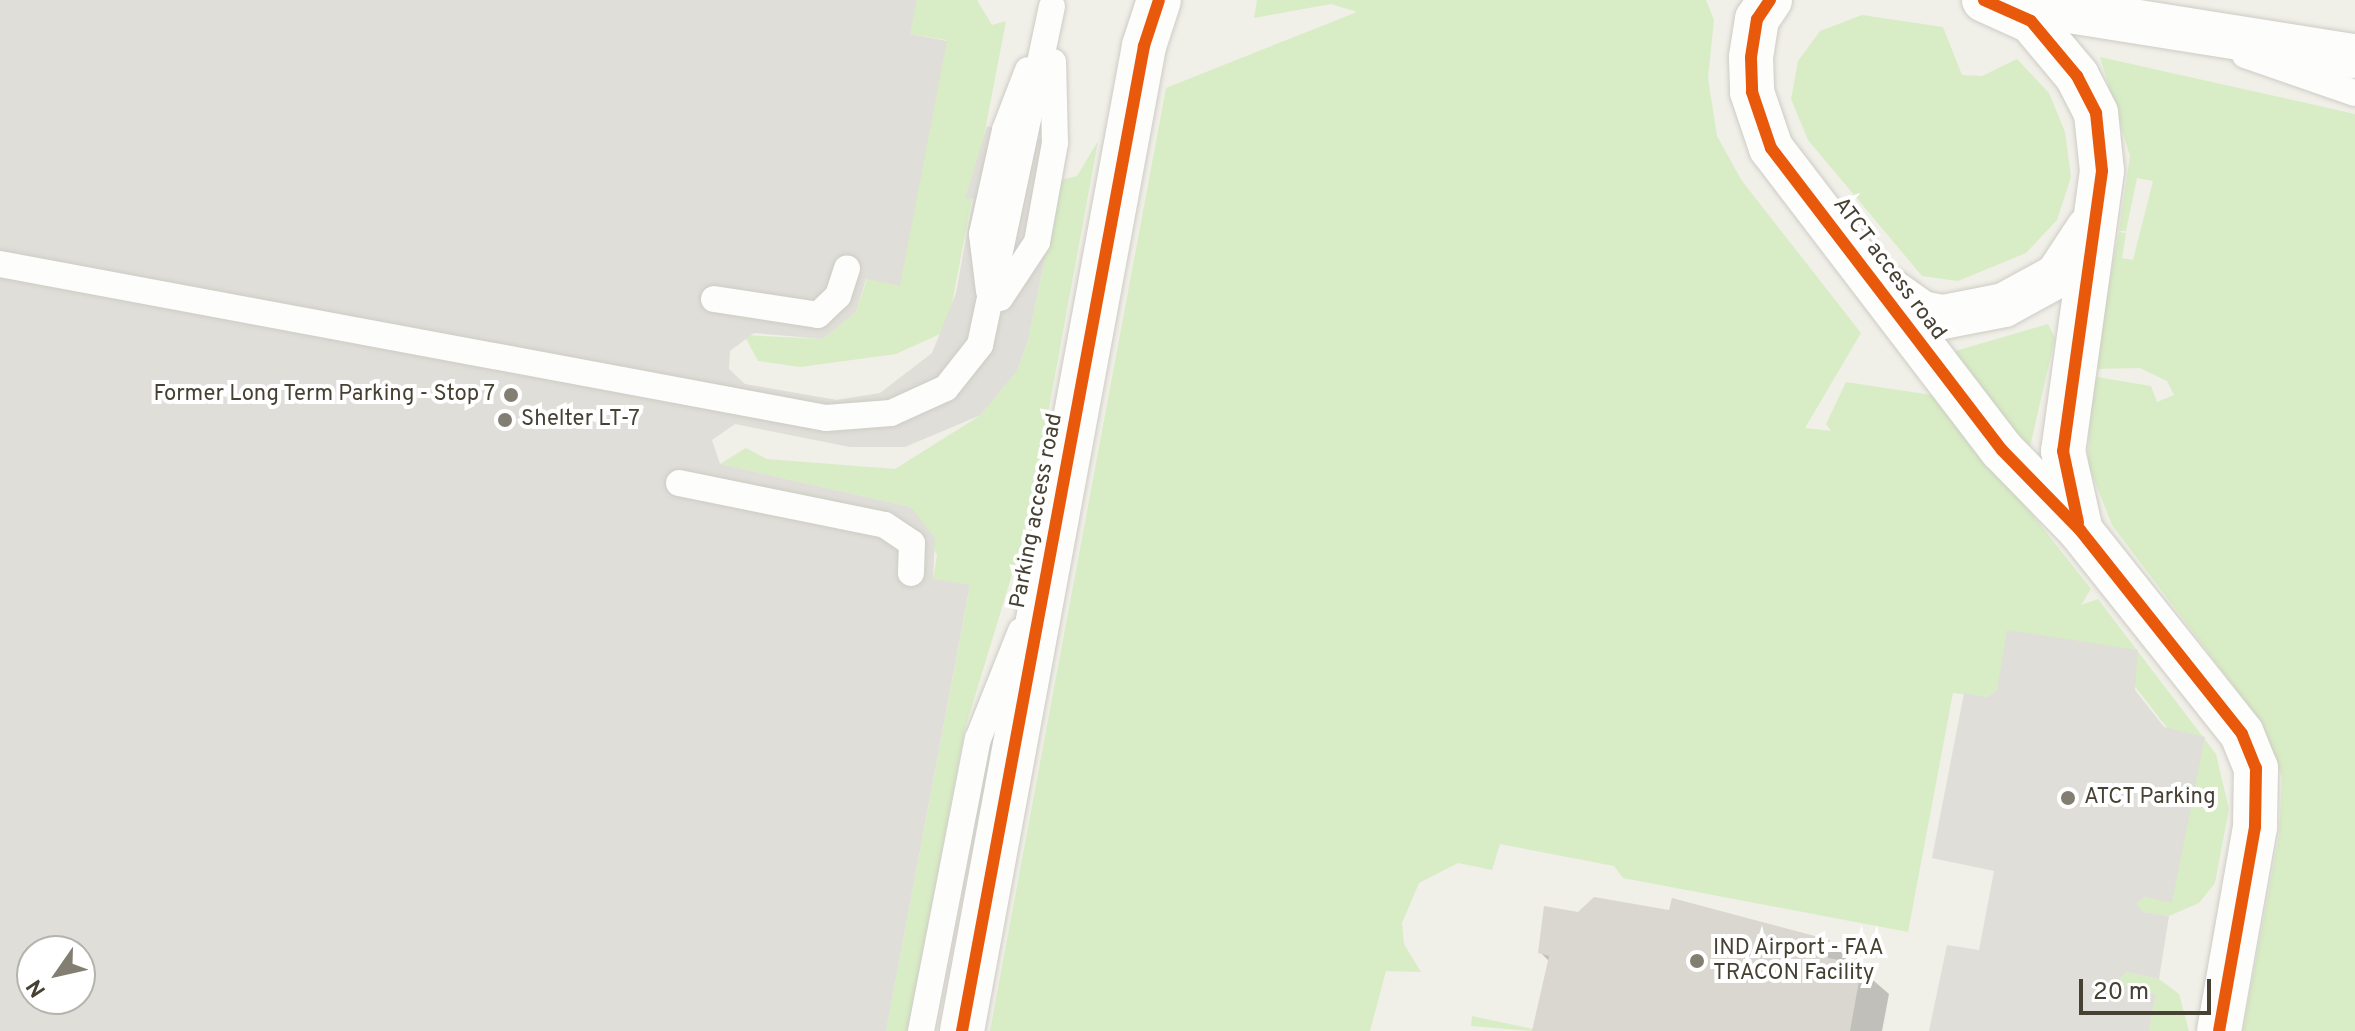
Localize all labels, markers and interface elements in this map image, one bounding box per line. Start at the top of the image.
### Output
street label: ATCT access road [1826,192,1952,346]
place label: Former Long Term Parking - Stop 7 [152,382,495,408]
marker: Former Long Term Parking - Stop 7 [502,386,520,404]
place label: Shelter LT-7 [521,407,640,433]
marker: Shelter LT-7 [496,411,514,429]
street label: Parking access road [1005,411,1069,611]
place label: ATCT Parking [2084,785,2216,811]
marker: ATCT Parking [2059,789,2077,807]
north arrow [16,935,96,1015]
place label: IND Airport - FAA TRACON Facility [1713,935,1885,986]
marker: IND Airport - FAA TRACON Facility [1688,952,1706,970]
scale bar [2083,963,2215,1013]
text: N [22,973,53,1002]
text: 20 m [2093,978,2149,1008]

